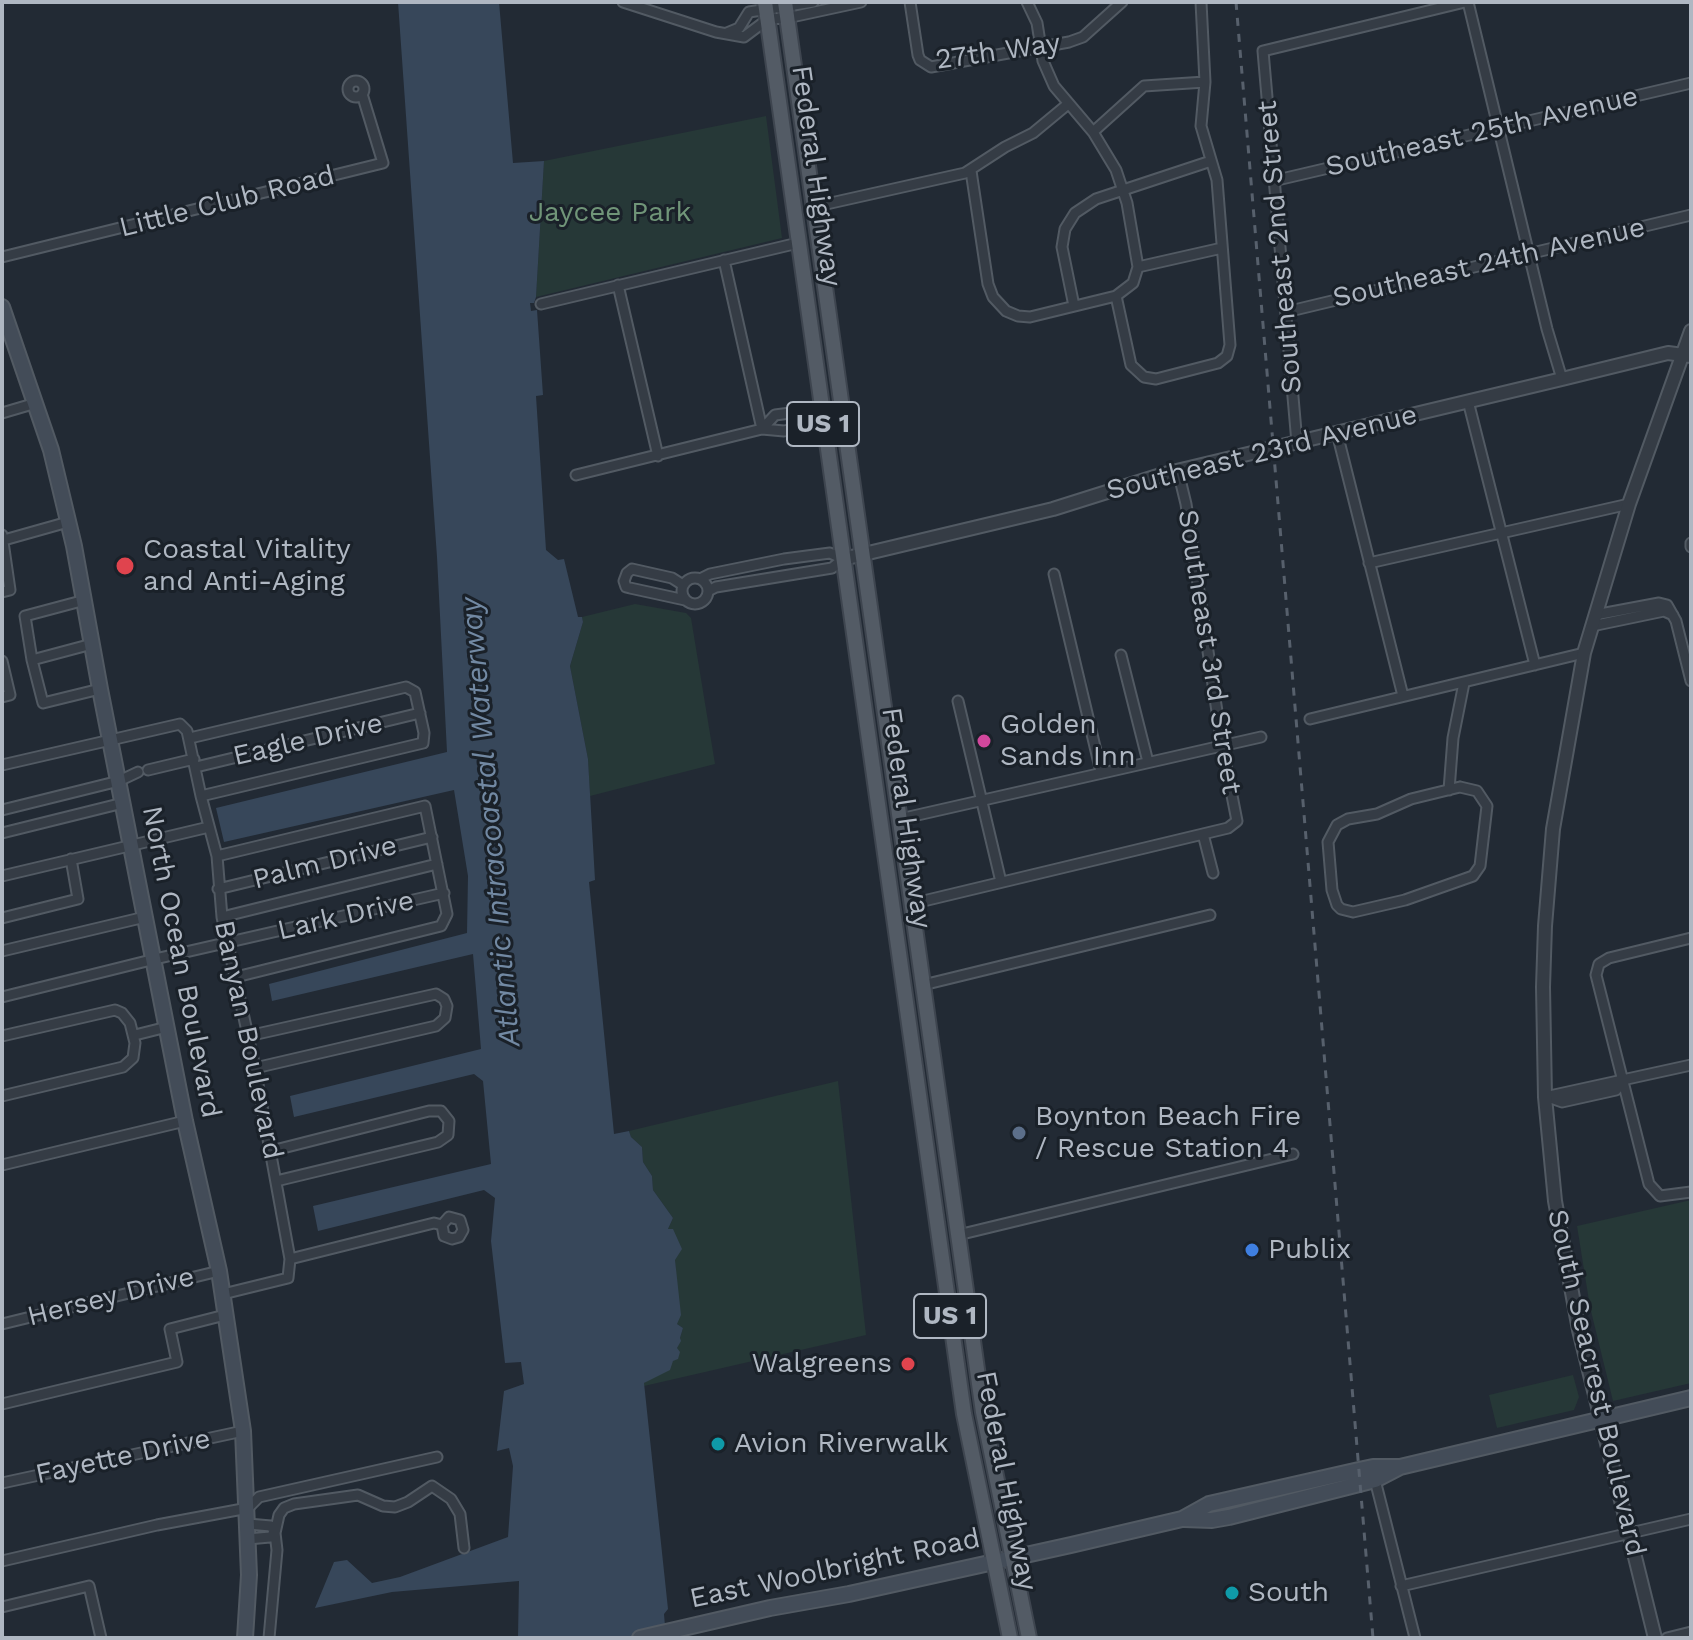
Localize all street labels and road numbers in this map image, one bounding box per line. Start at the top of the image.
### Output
street label: 27th Way [934,27,1062,77]
street label: Federal Highway [784,63,848,289]
street label: Southeast 25th Avenue [1323,80,1641,184]
street label: Southeast 2nd Street [1250,99,1310,395]
street label: Little Club Road [116,159,338,245]
street label: Southeast 24th Avenue [1330,211,1648,315]
street label: Southeast 23rd Avenue [1103,398,1421,508]
road number: US 1 [787,402,859,446]
street label: Southeast 3rd Street [1170,507,1248,797]
street label: Federal Highway [874,705,938,931]
street label: Eagle Drive [230,706,386,774]
street label: North Ocean Boulevard [134,803,228,1121]
street label: Palm Drive [249,829,401,897]
street label: Lark Drive [274,884,418,948]
street label: Banyan Boulevard [206,918,290,1162]
street label: South Seacrest Boulevard [1540,1206,1652,1560]
street label: Hersey Drive [24,1260,198,1334]
road number: US 1 [914,1294,986,1338]
street label: Federal Highway [968,1368,1044,1594]
street label: Fayette Drive [33,1422,213,1492]
street label: East Woolbright Road [687,1522,983,1616]

